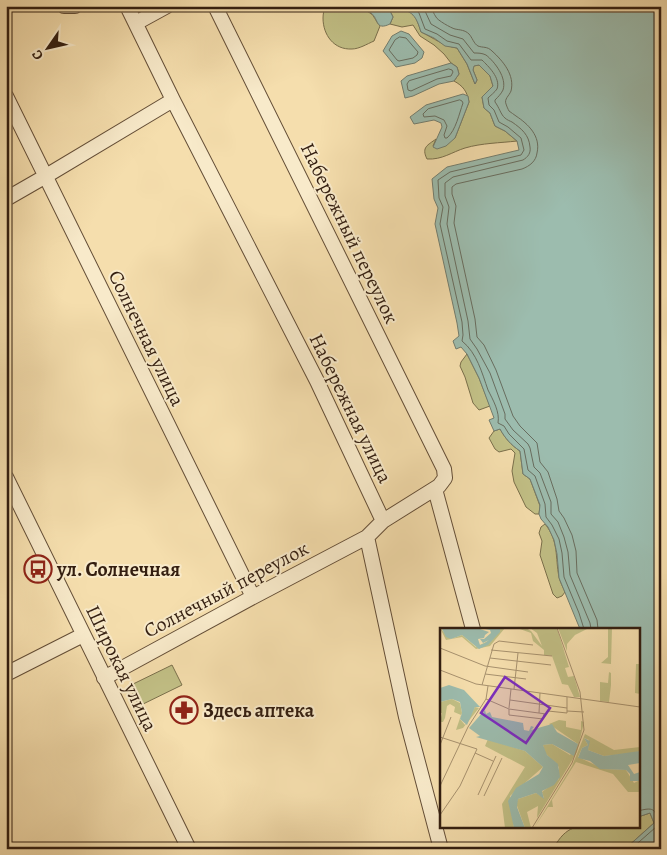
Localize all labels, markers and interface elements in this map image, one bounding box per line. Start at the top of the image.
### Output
north arrow [22,22,72,72]
text: С [27,46,48,64]
street label: Набережный переулок [294,138,405,328]
street label: Солнечная улица [102,266,191,411]
street label: Набережная улица [303,329,399,488]
street label: Солнечный переулок [139,535,313,644]
bus stop icon: ул. Солнечная [23,554,53,584]
place label: ул. Солнечная [56,556,180,583]
street label: Широкая улица [79,601,164,737]
inset map [440,628,640,828]
pharmacy icon: Здесь аптека [169,695,199,725]
place label: Здесь аптека [203,697,315,724]

